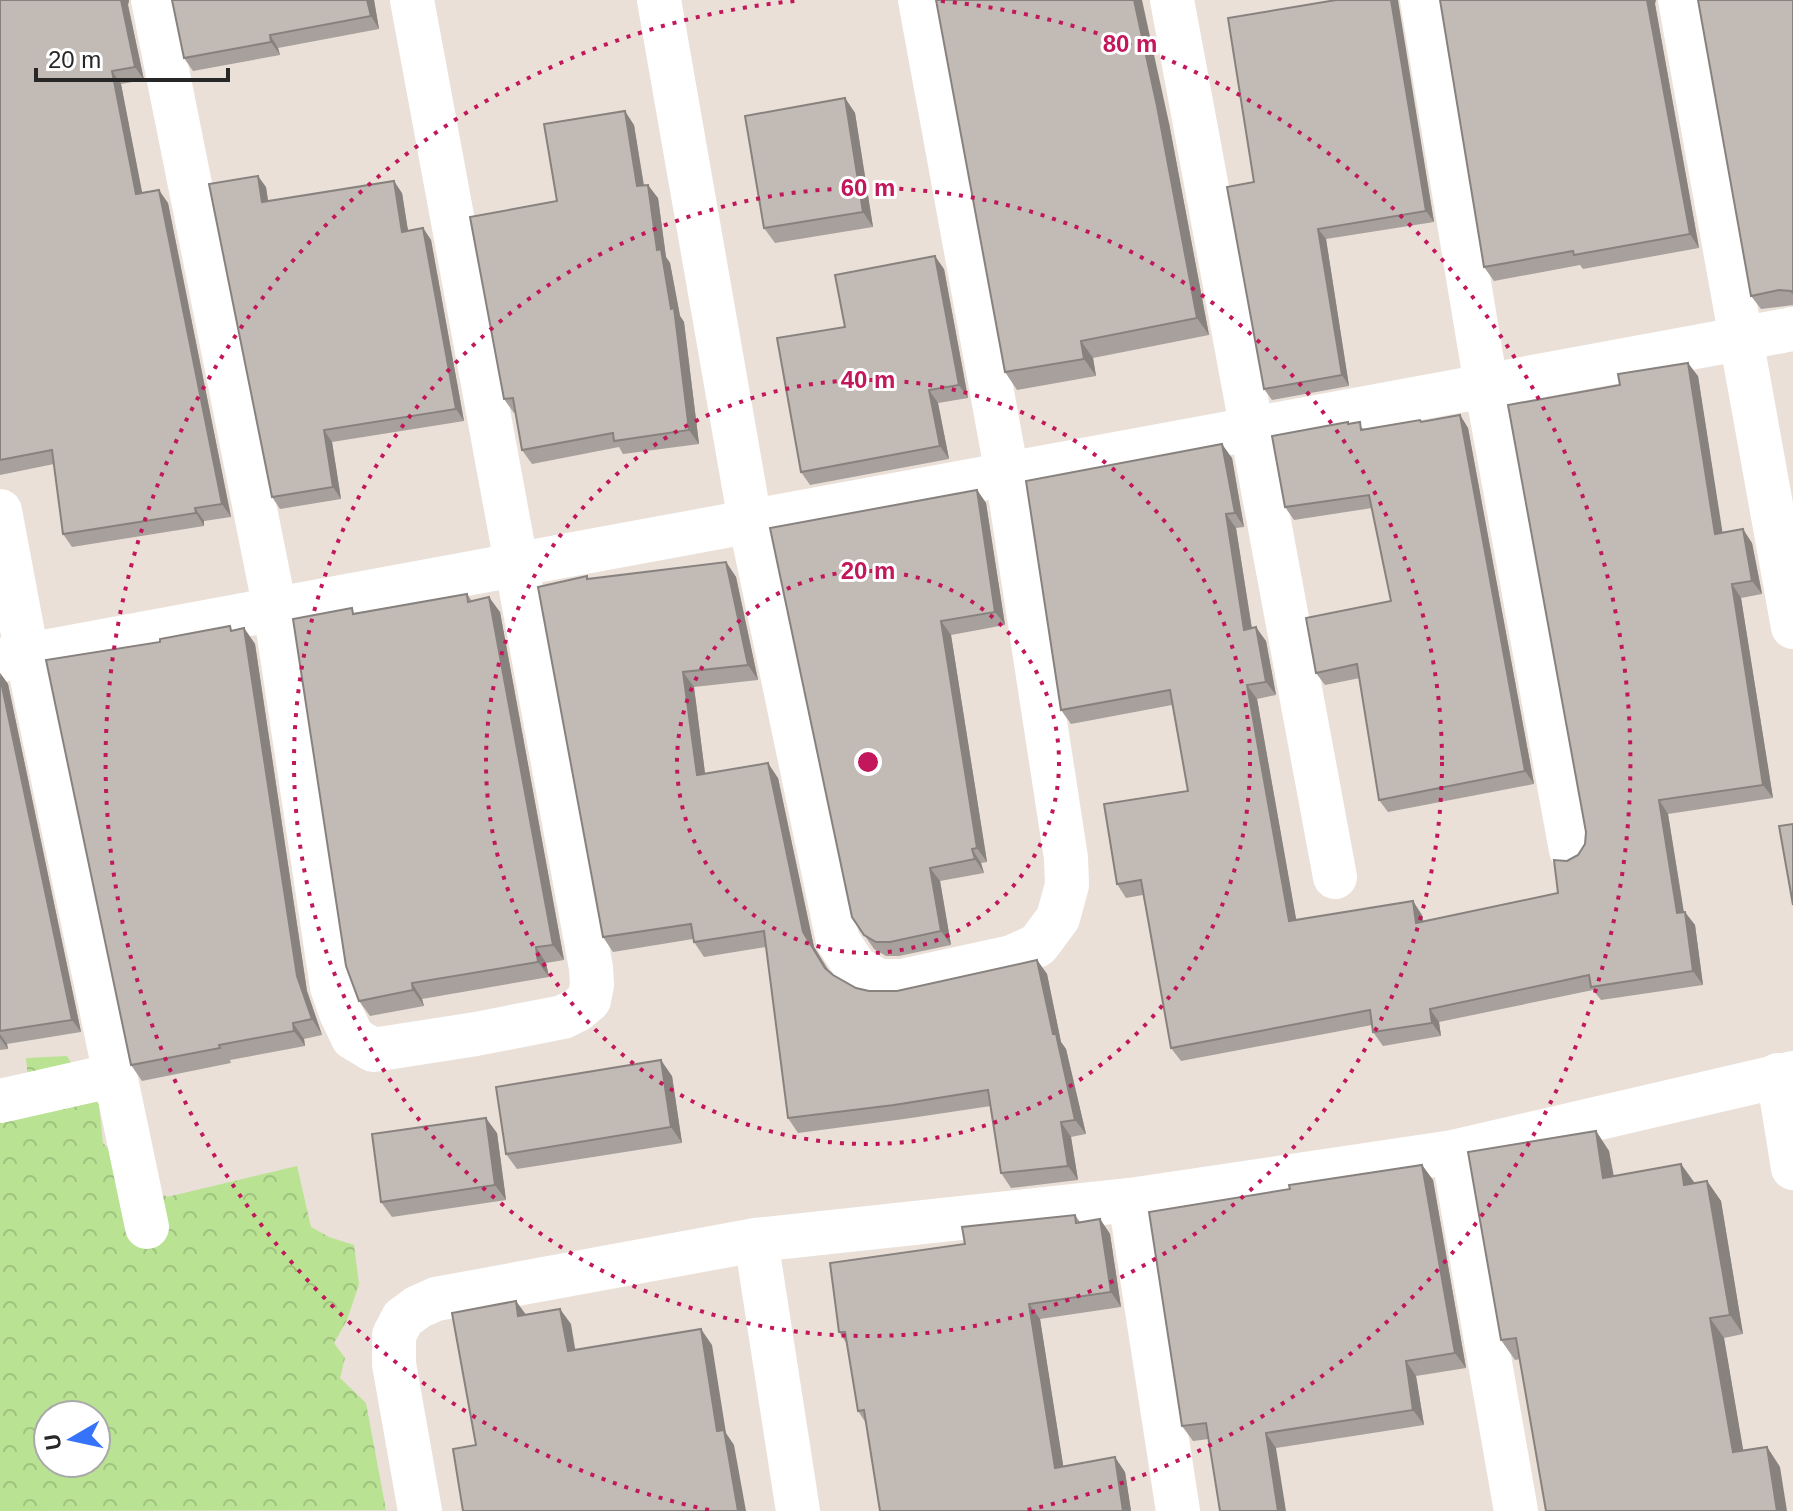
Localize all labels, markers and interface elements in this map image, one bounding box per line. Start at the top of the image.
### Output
text: 80 m [1103,30,1157,57]
scale bar [36,32,228,82]
text: 20 m [48,46,101,73]
text: 60 m [841,174,895,201]
text: 40 m [841,366,895,393]
text: 20 m [841,557,895,584]
centre of rings [854,748,882,776]
north arrow [32,1399,112,1479]
text: U [39,1432,66,1452]

